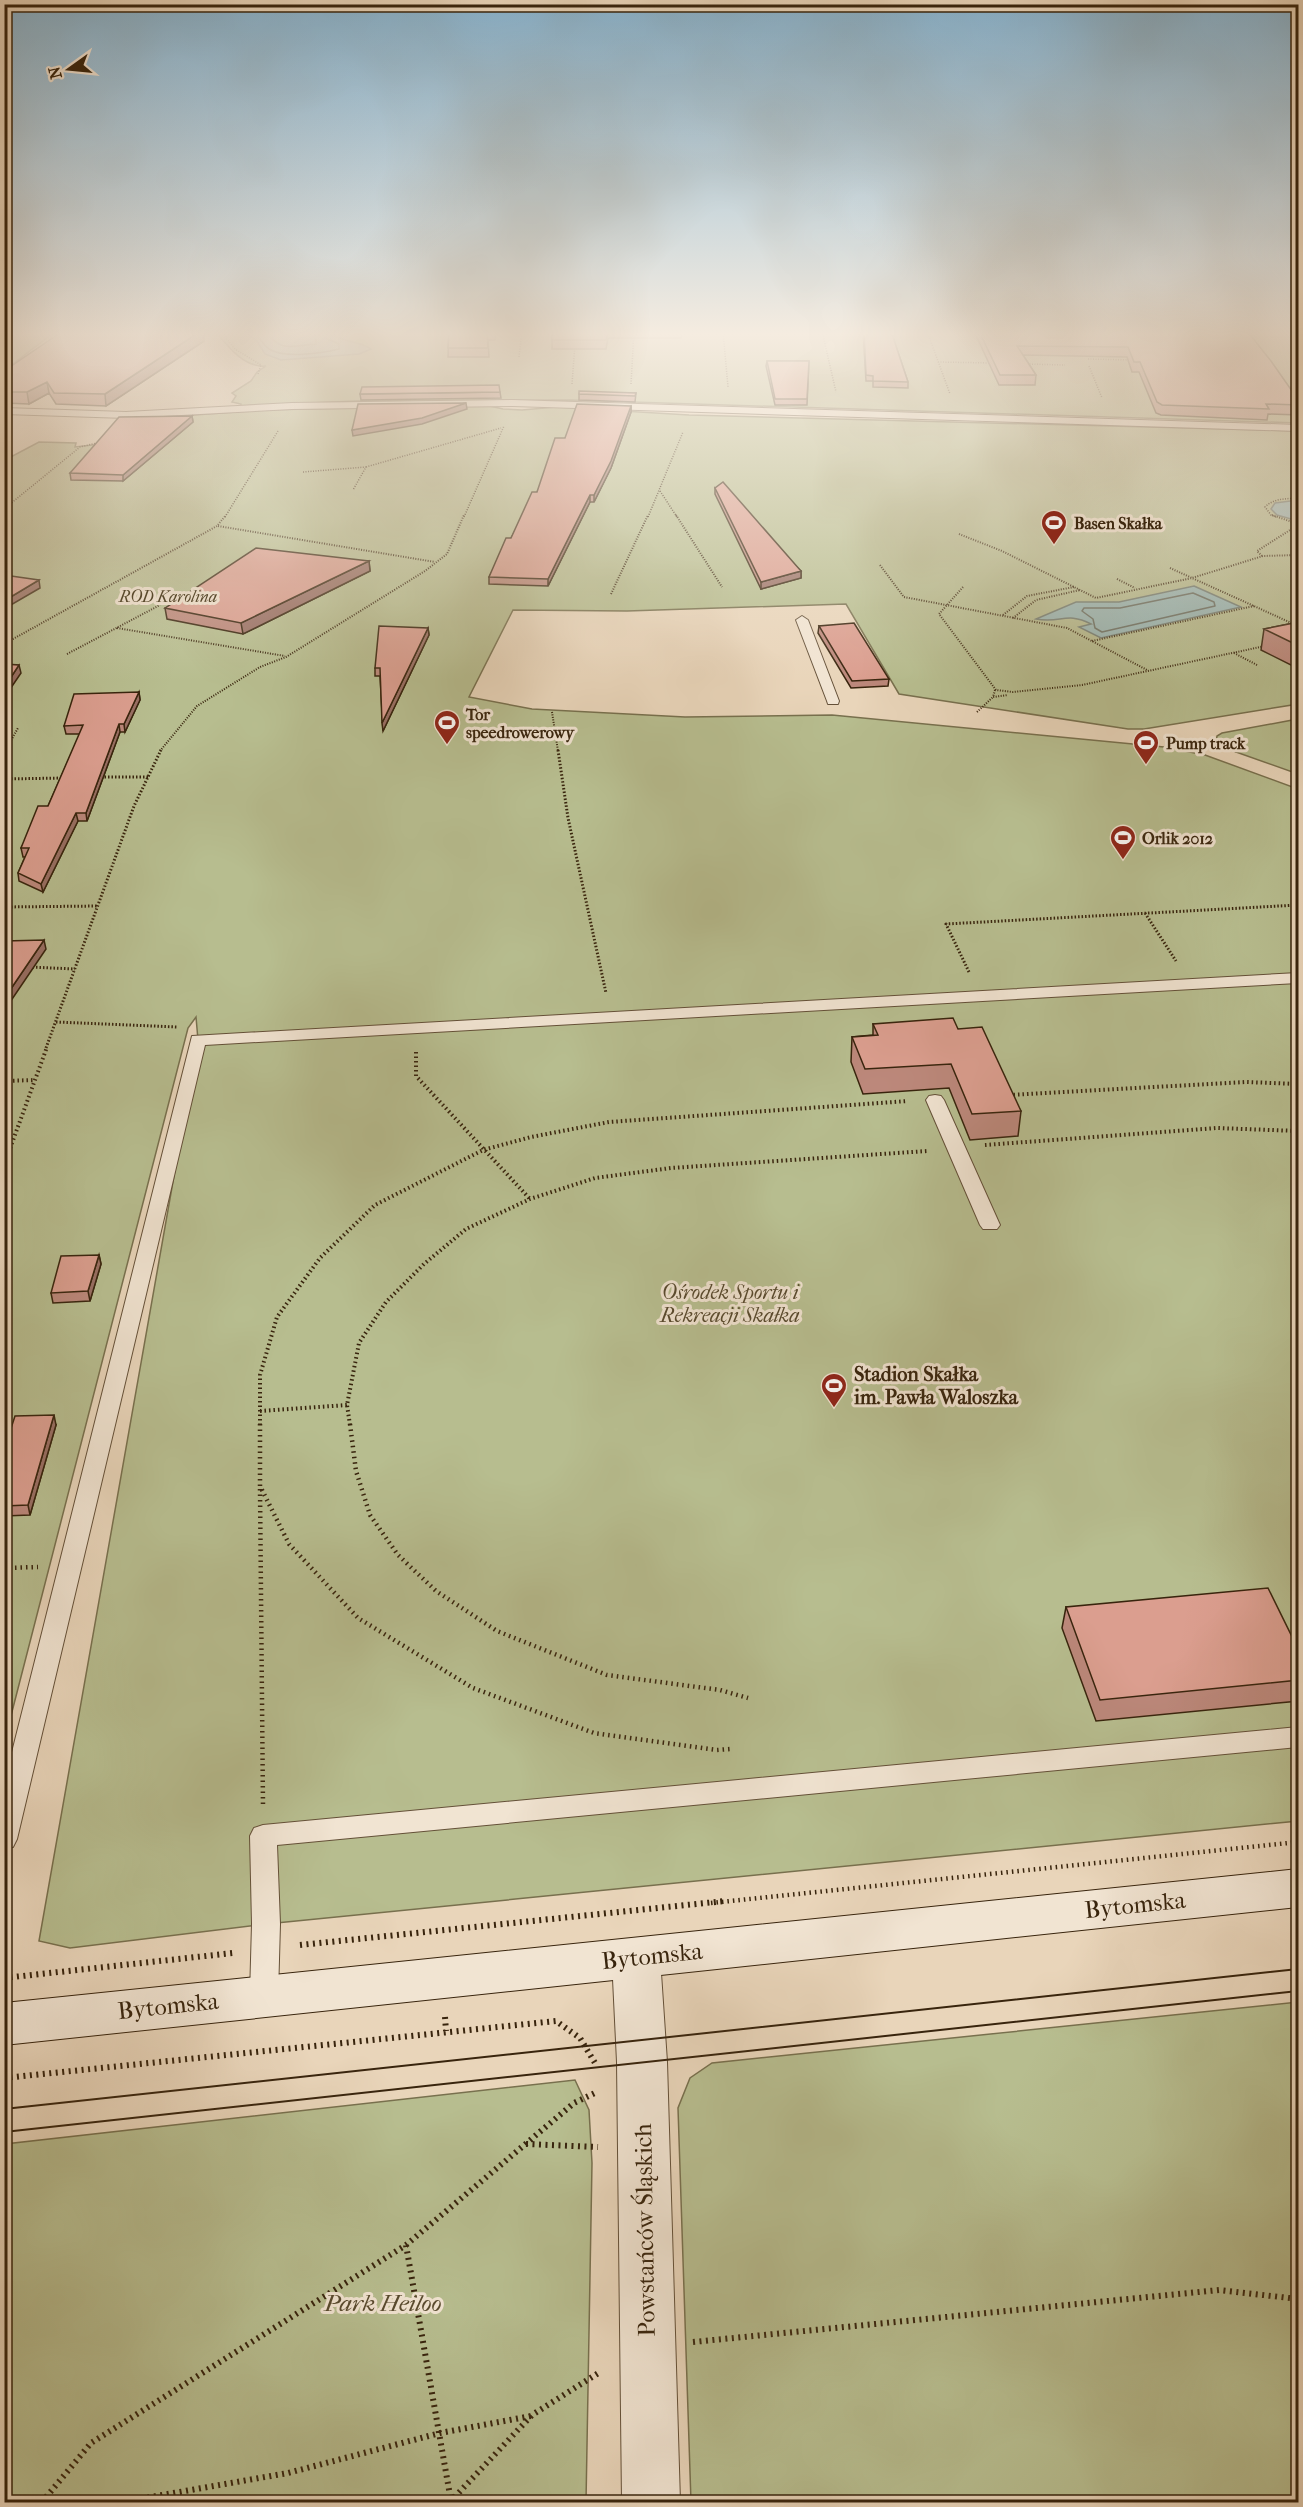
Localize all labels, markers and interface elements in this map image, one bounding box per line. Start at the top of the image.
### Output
north arrow [39,39,99,99]
text: N [44,64,66,81]
sports icon: Basen Skałka [1039,508,1069,546]
place label: Basen Skałka [1074,514,1163,533]
park label: ROD Karolina [118,587,217,606]
place label: Tor speedrowerowy [465,705,576,743]
sports icon: Tor speedrowerowy [432,708,462,746]
sports icon: Pump track [1131,728,1161,766]
place label: Pump track [1166,734,1246,754]
sports icon: Orlik 2012 [1108,823,1138,861]
place label: Orlik 2012 [1142,829,1213,848]
park label: Ośrodek Sportu i Rekreacji Skałka [658,1281,800,1327]
place label: Stadion Skałka im. Pawła Waloszka [853,1363,1019,1409]
sports icon: Stadion Skałka im. Pawła Waloszka [819,1371,849,1409]
street label: Bytomska [1083,1886,1188,1924]
street label: Bytomska [600,1937,705,1975]
street label: Bytomska [116,1987,221,2025]
street label: Powstańców Śląskich [628,2123,662,2337]
park label: Park Heiloo [323,2289,442,2317]

